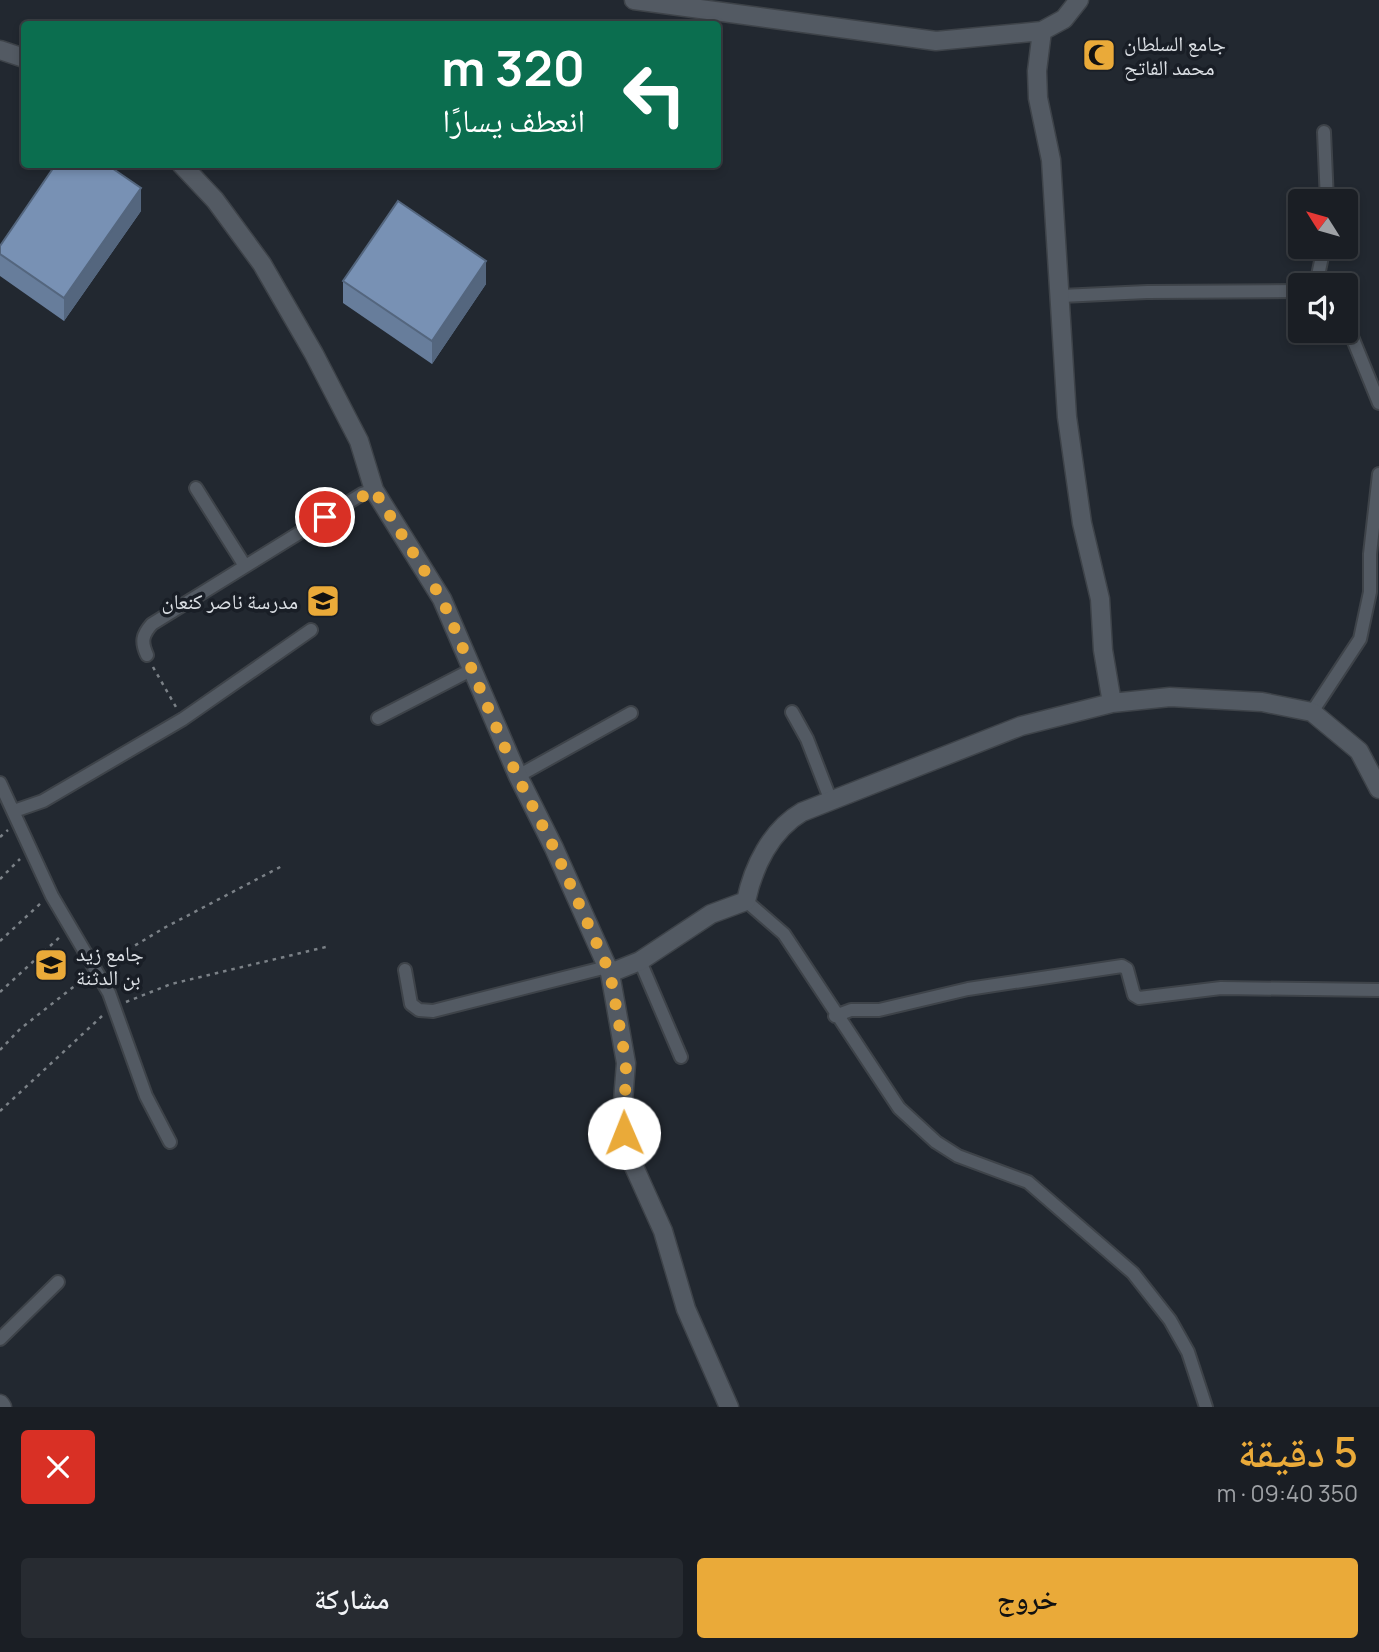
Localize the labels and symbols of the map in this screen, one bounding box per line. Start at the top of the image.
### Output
place label: جامع السلطان محمد الفاتح [1124,29,1226,81]
mosque icon: جامع السلطان محمد الفاتح [1080,36,1118,74]
north arrow [1288,189,1358,259]
pin [295,487,355,547]
school or university icon: مدرسة ناصر كنعان [304,582,342,620]
place label: مدرسة ناصر كنعان [161,587,298,615]
place label: جامع زيد بن الدثنة [76,939,144,991]
school or university icon: جامع زيد بن الدثنة [32,946,70,984]
position arrow [587,1096,661,1170]

